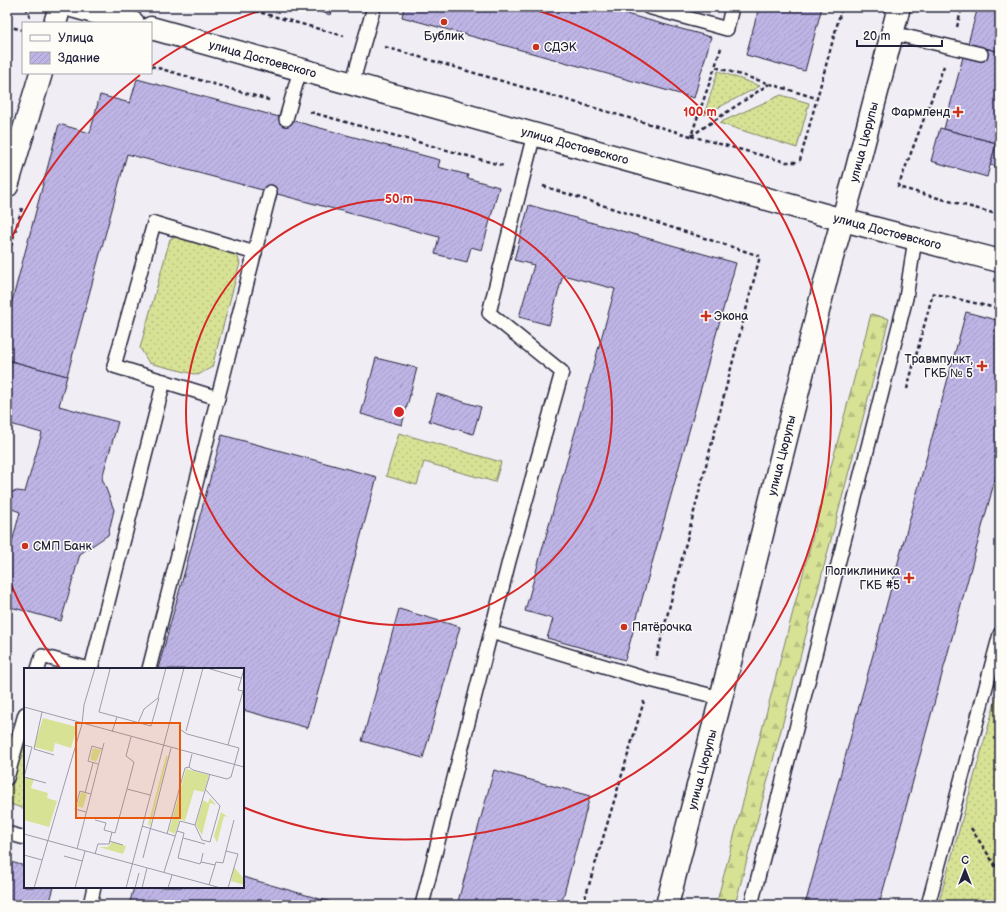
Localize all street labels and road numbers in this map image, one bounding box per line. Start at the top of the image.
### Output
street label: улица Достоевского [207,37,318,82]
street label: улица Цюрупы [847,100,882,184]
street label: улица Достоевского [519,124,630,168]
street label: улица Достоевского [832,211,943,253]
street label: улица Цюрупы [765,414,800,497]
street label: улица Цюрупы [685,728,721,812]

